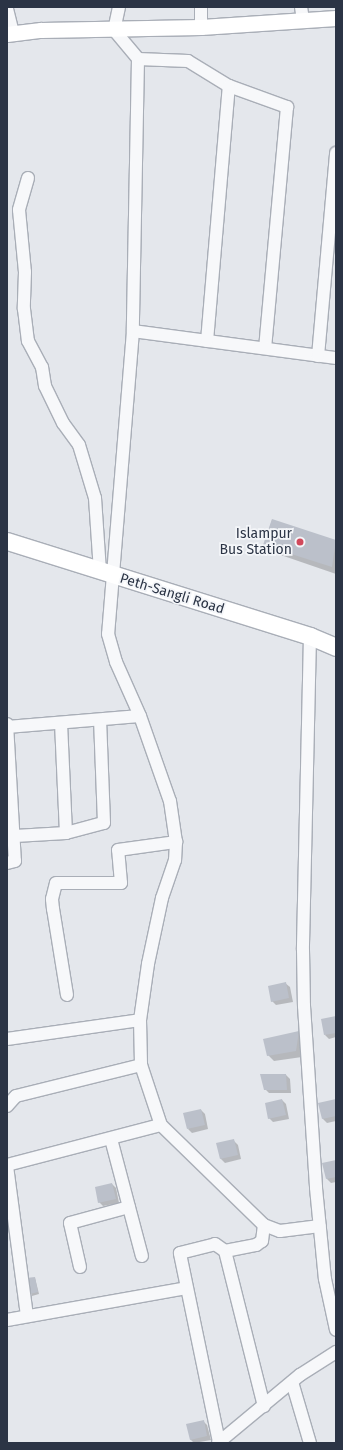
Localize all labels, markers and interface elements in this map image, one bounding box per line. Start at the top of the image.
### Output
place label: Islampur Bus Station [220,526,292,558]
marker: Islampur Bus Station [295,537,305,547]
street label: Peth-Sangli Road [118,570,226,618]

